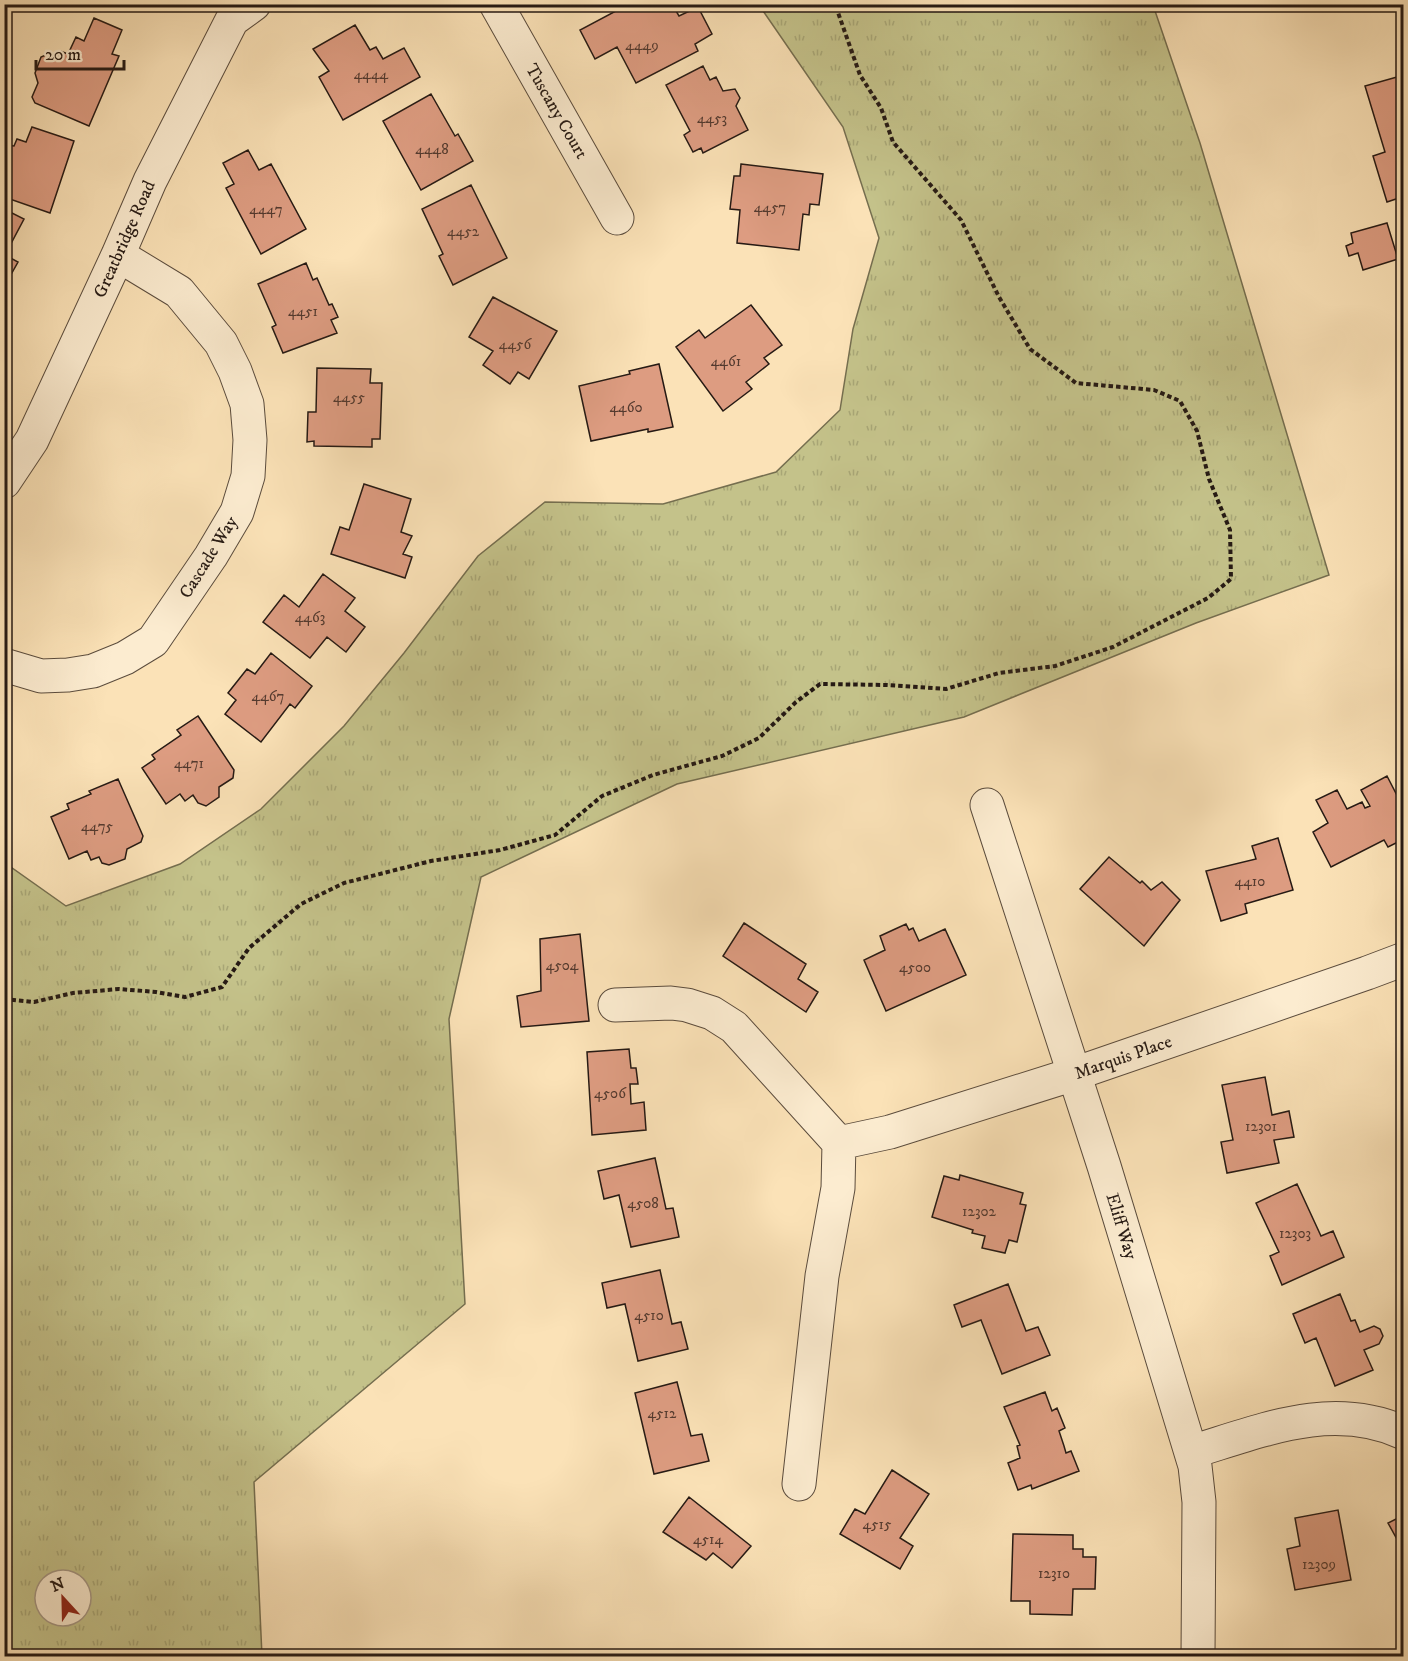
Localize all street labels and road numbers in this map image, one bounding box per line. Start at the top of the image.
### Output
street label: Tuscany Court [520,60,592,163]
street label: Greatbridge Road [89,177,161,302]
street label: Cascade Way [175,512,243,603]
street label: Marquis Place [1072,1031,1175,1085]
street label: Eliff Way [1101,1190,1142,1263]

